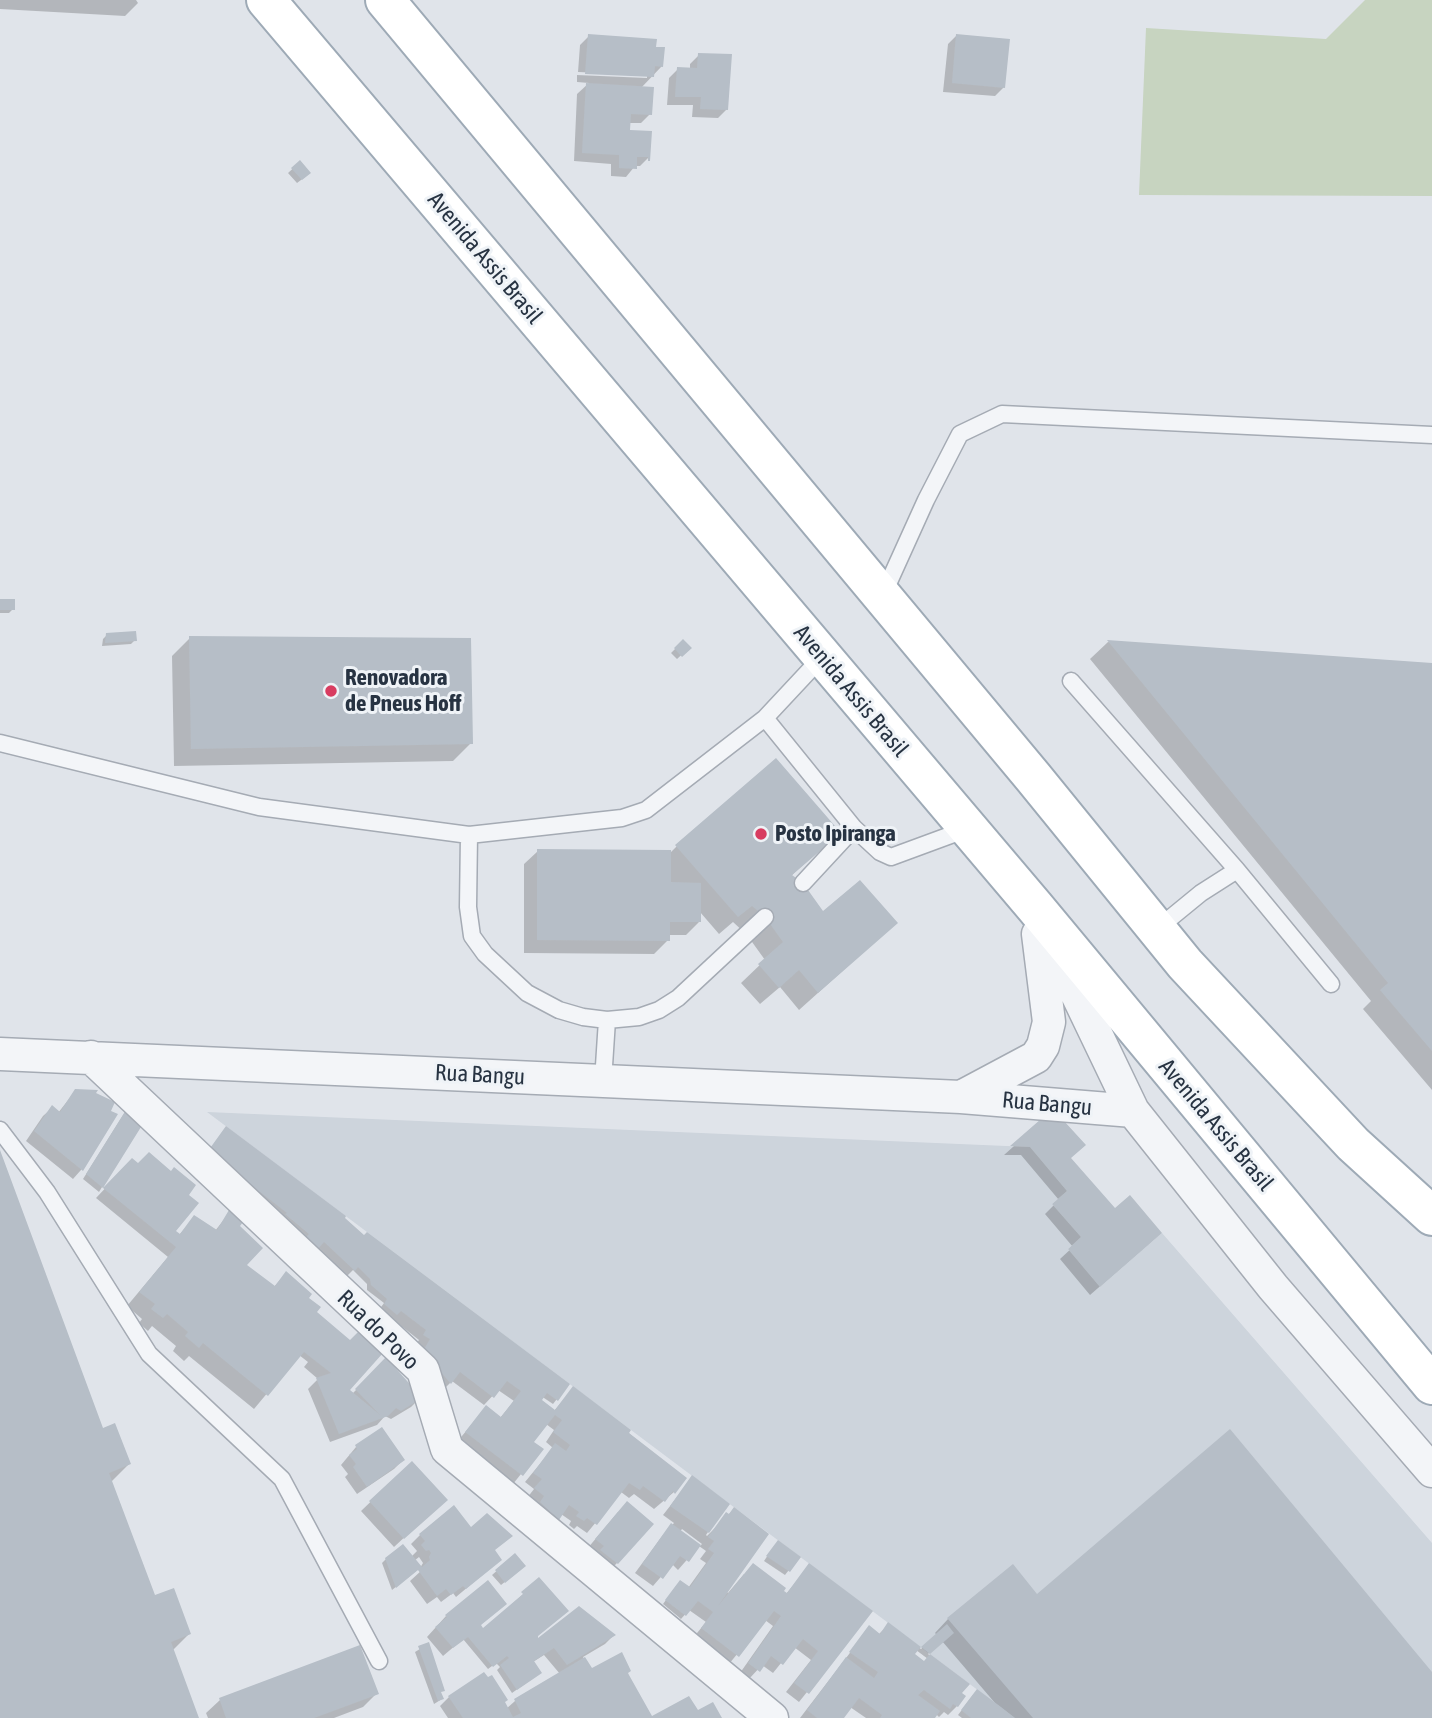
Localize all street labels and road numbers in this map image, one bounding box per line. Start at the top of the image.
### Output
street label: Avenida Assis Brasil [422,186,548,330]
street label: Avenida Assis Brasil [788,619,914,763]
street label: Avenida Assis Brasil [1153,1053,1279,1197]
street label: Rua Bangu [434,1059,526,1091]
street label: Rua Bangu [1001,1086,1093,1122]
street label: Rua do Povo [331,1284,425,1376]

